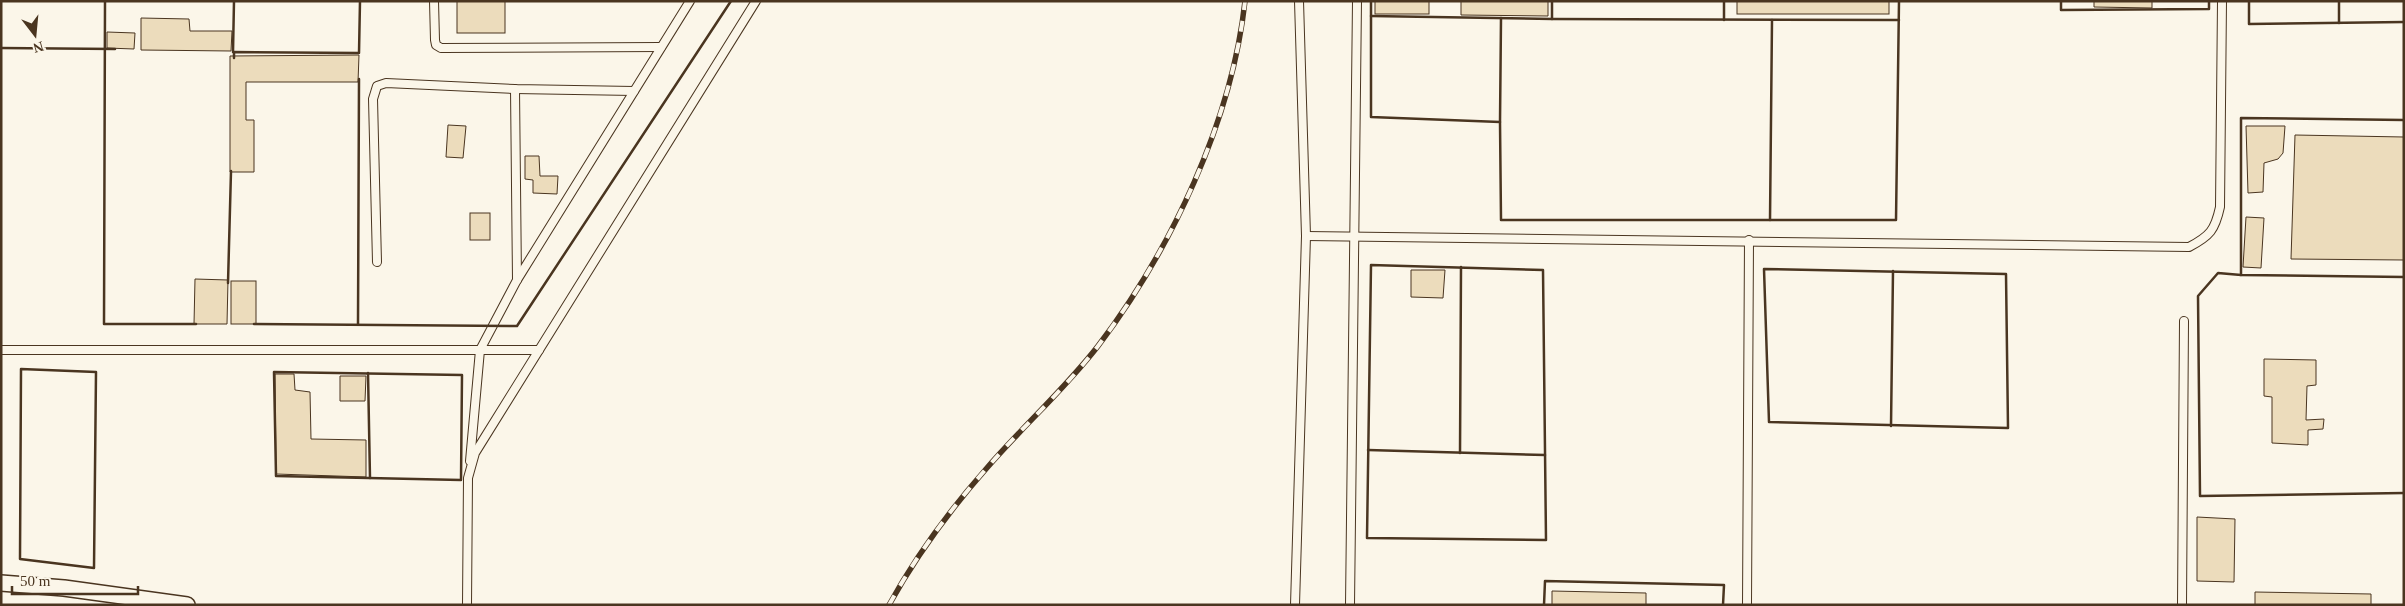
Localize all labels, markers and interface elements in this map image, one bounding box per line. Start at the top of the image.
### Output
north arrow [10,10,60,60]
text: N [32,38,45,56]
scale bar [12,564,139,596]
text: 50 m [20,573,51,589]

